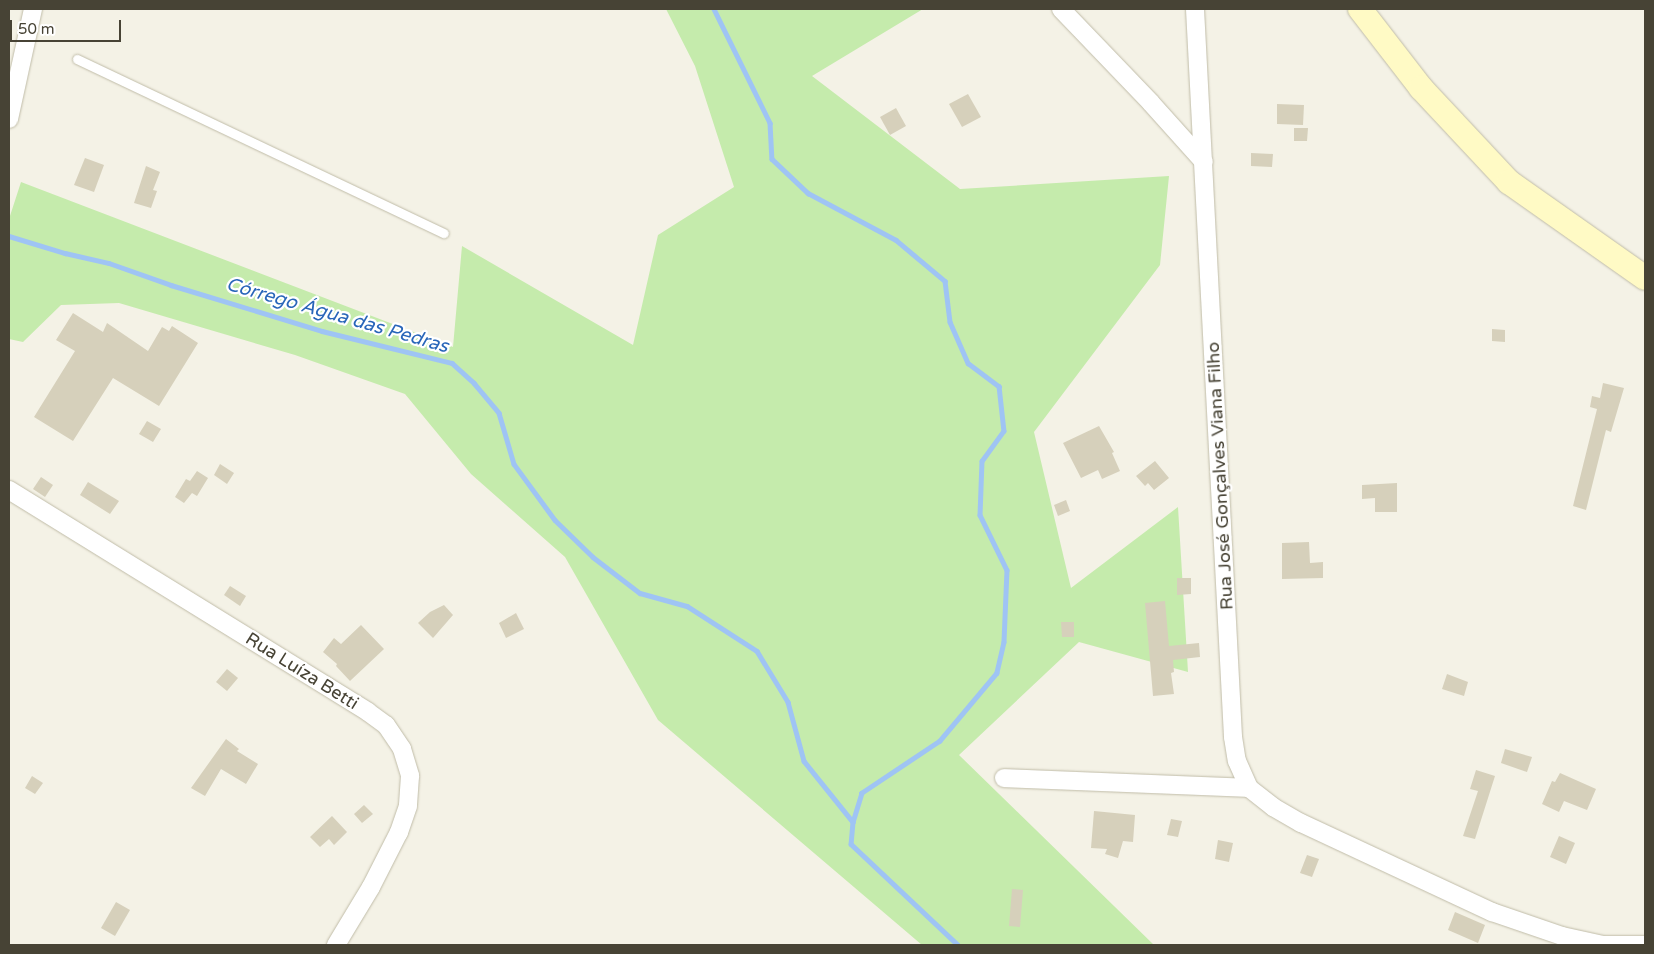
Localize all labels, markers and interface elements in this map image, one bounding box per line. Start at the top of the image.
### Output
scale bar [12,10,124,42]
text: 50 m [18,20,55,38]
water label: Córrego Água das Pedras [223,273,451,359]
street label: Rua José Gonçalves Viana Filho [1202,341,1238,611]
street label: Rua Luíza Betti [242,628,362,714]

